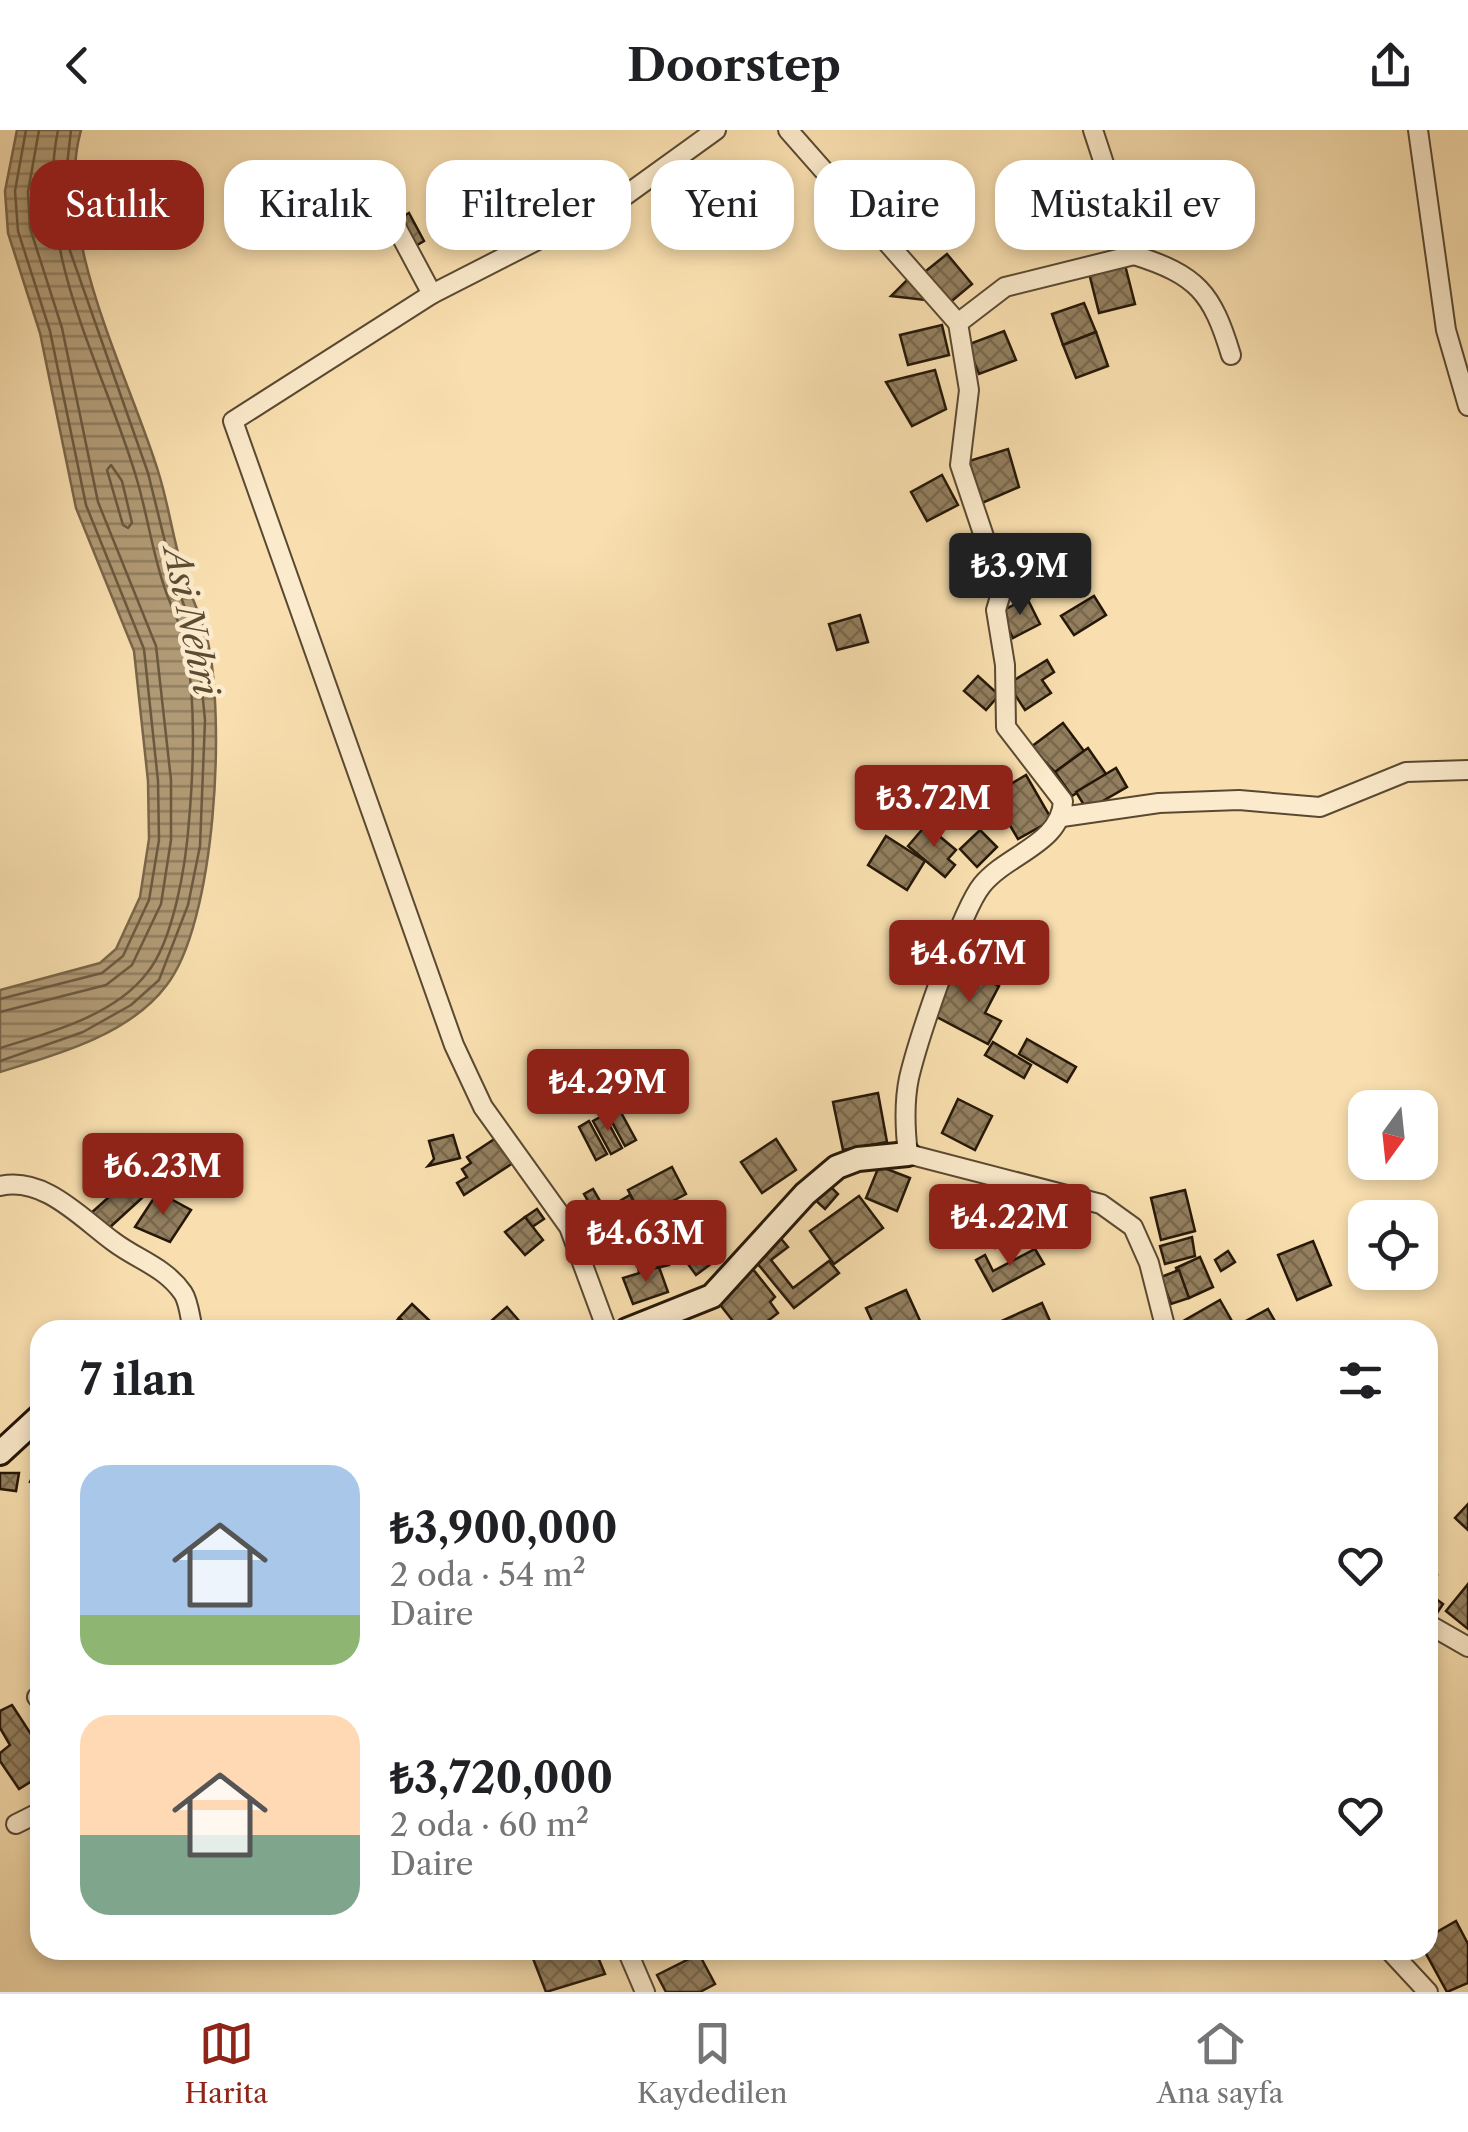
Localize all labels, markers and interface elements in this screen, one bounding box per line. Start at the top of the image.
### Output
text: Doorstep [627,37,841,93]
icon: back [50,38,105,93]
icon: share [1363,38,1418,93]
chip: Satılık [30,160,204,250]
chip: Kiralık [224,160,406,250]
chip: Filtreler [426,160,631,250]
chip: Yeni [651,160,794,250]
chip: Daire [814,160,975,250]
chip: Müstakil ev [995,160,1255,250]
pin: ₺3.9M [950,533,1090,618]
water label: Asi Nehri [154,538,229,701]
text: ₺3.9M [971,546,1069,585]
pin: ₺3.72M [853,765,1015,850]
text: ₺3.72M [877,778,991,817]
pin: ₺4.67M [888,920,1050,1005]
text: ₺4.67M [911,933,1027,972]
pin: ₺4.29M [527,1049,689,1134]
text: ₺4.29M [549,1062,667,1101]
north arrow [1348,1090,1438,1180]
map controls [1348,1090,1438,1290]
pin: ₺6.23M [82,1133,244,1218]
text: ₺6.23M [104,1146,222,1185]
pin: ₺4.22M [929,1184,1091,1269]
text: ₺4.22M [951,1197,1069,1236]
pin: ₺4.63M [565,1200,727,1285]
button: locate [1348,1200,1438,1290]
text: ₺4.63M [587,1213,705,1252]
icon: filters [1333,1353,1388,1408]
text: 7 ilan [80,1354,195,1406]
text: ₺3,900,000 [390,1502,618,1554]
icon: home [160,1505,280,1625]
icon: heart [1333,1538,1388,1593]
text: 2 oda · 54 m² [390,1555,586,1594]
text: Daire [390,1594,474,1633]
text: ₺3,720,000 [390,1752,613,1804]
icon: home [160,1755,280,1875]
icon: heart [1333,1788,1388,1843]
text: 2 oda · 60 m² [390,1805,589,1844]
text: Daire [390,1844,474,1883]
tab: Harita [185,2016,268,2110]
tab: Kaydedilen [637,2016,788,2110]
tab: Ana sayfa [1157,2016,1283,2110]

